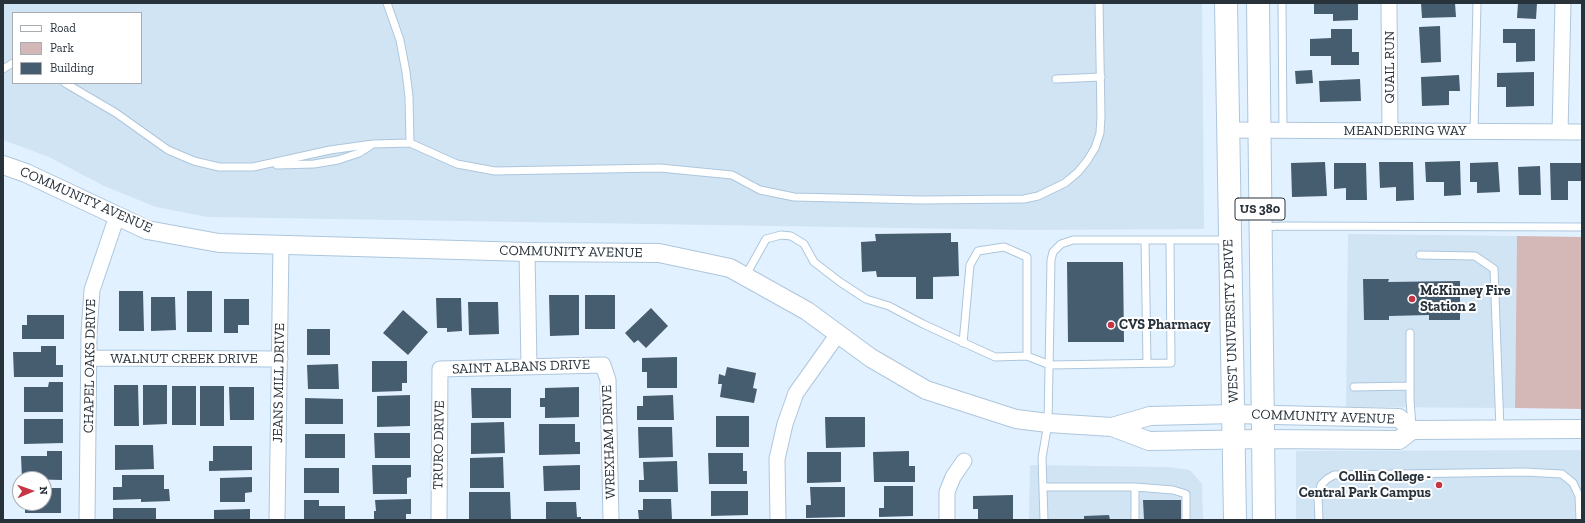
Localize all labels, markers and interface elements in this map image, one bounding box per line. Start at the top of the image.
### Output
legend [12,12,142,84]
text: Road [50,21,76,35]
street label: QUAIL RUN [1382,31,1398,103]
text: Park [50,41,74,55]
text: Building [50,61,94,75]
street label: MEANDERING WAY [1344,123,1466,139]
street label: COMMUNITY AVENUE [17,163,155,237]
road number: US 380 [1235,198,1285,220]
street label: WEST UNIVERSITY DRIVE [1220,239,1242,403]
street label: COMMUNITY AVENUE [499,242,643,262]
place label: McKinney Fire Station 2 [1420,283,1511,316]
marker: McKinney Fire Station 2 [1407,294,1417,304]
street label: CHAPEL OAKS DRIVE [80,299,100,433]
place label: CVS Pharmacy [1119,317,1211,333]
marker: CVS Pharmacy [1106,320,1116,330]
street label: JEANS MILL DRIVE [270,323,288,443]
street label: WALNUT CREEK DRIVE [110,351,258,367]
street label: SAINT ALBANS DRIVE [452,356,590,378]
street label: WREXHAM DRIVE [599,385,619,499]
street label: TRURO DRIVE [430,400,448,490]
street label: COMMUNITY AVENUE [1251,406,1395,428]
place label: Collin College - Central Park Campus [1299,469,1431,502]
north arrow [12,471,52,511]
marker: Collin College - Central Park Campus [1434,480,1444,490]
text: N [37,486,50,495]

